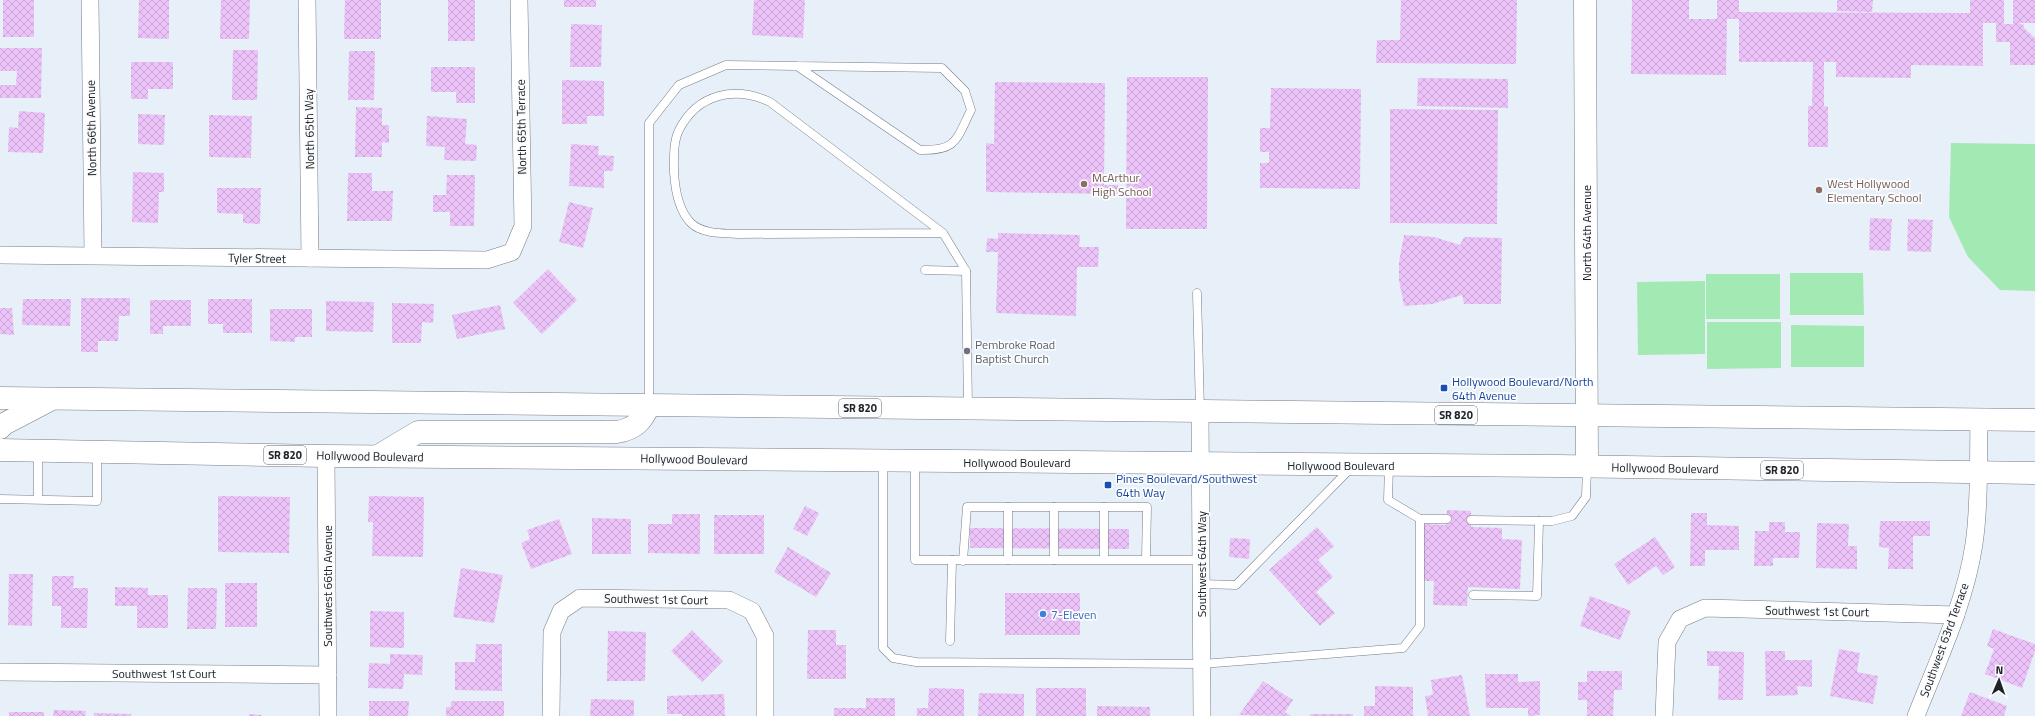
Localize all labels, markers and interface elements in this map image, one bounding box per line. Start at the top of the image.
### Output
street label: North 65th Terrace [511,79,531,175]
street label: North 66th Avenue [81,80,101,176]
street label: North 65th Way [299,88,319,170]
place label: McArthur High School [1092,168,1152,201]
place label: West Hollywood Elementary School [1827,174,1921,207]
marker: McArthur High School [1079,179,1089,189]
street label: North 64th Avenue [1577,185,1596,281]
marker: West Hollywood Elementary School [1814,185,1824,195]
street label: Tyler Street [228,248,287,268]
place label: Pembroke Road Baptist Church [975,335,1055,368]
marker: Pembroke Road Baptist Church [962,346,972,356]
place label: Hollywood Boulevard/North 64th Avenue [1452,372,1593,405]
marker: Hollywood Boulevard/North 64th Avenue [1439,383,1449,393]
road number: SR 820 [839,399,881,417]
road number: SR 820 [1435,406,1477,424]
road number: SR 820 [264,446,306,464]
street label: Hollywood Boulevard [316,446,424,466]
street label: Hollywood Boulevard [640,449,748,469]
street label: Hollywood Boulevard [963,453,1071,472]
street label: Hollywood Boulevard [1287,456,1395,475]
street label: Hollywood Boulevard [1611,458,1719,478]
road number: SR 820 [1761,461,1803,479]
place label: Pines Boulevard/Southwest 64th Way [1116,469,1258,502]
marker: Pines Boulevard/Southwest 64th Way [1103,480,1113,490]
street label: Southwest 64th Way [1192,511,1211,617]
street label: Southwest 66th Avenue [318,525,337,647]
street label: Southwest 63rd Terrace [1914,580,1974,700]
street label: Southwest 1st Court [604,589,709,609]
street label: Southwest 1st Court [1765,601,1870,621]
place label: 7-Eleven [1051,605,1097,624]
marker: 7-Eleven [1038,609,1048,619]
north arrow [1979,660,2019,700]
text: N [1995,662,2003,678]
street label: Southwest 1st Court [112,664,217,683]

